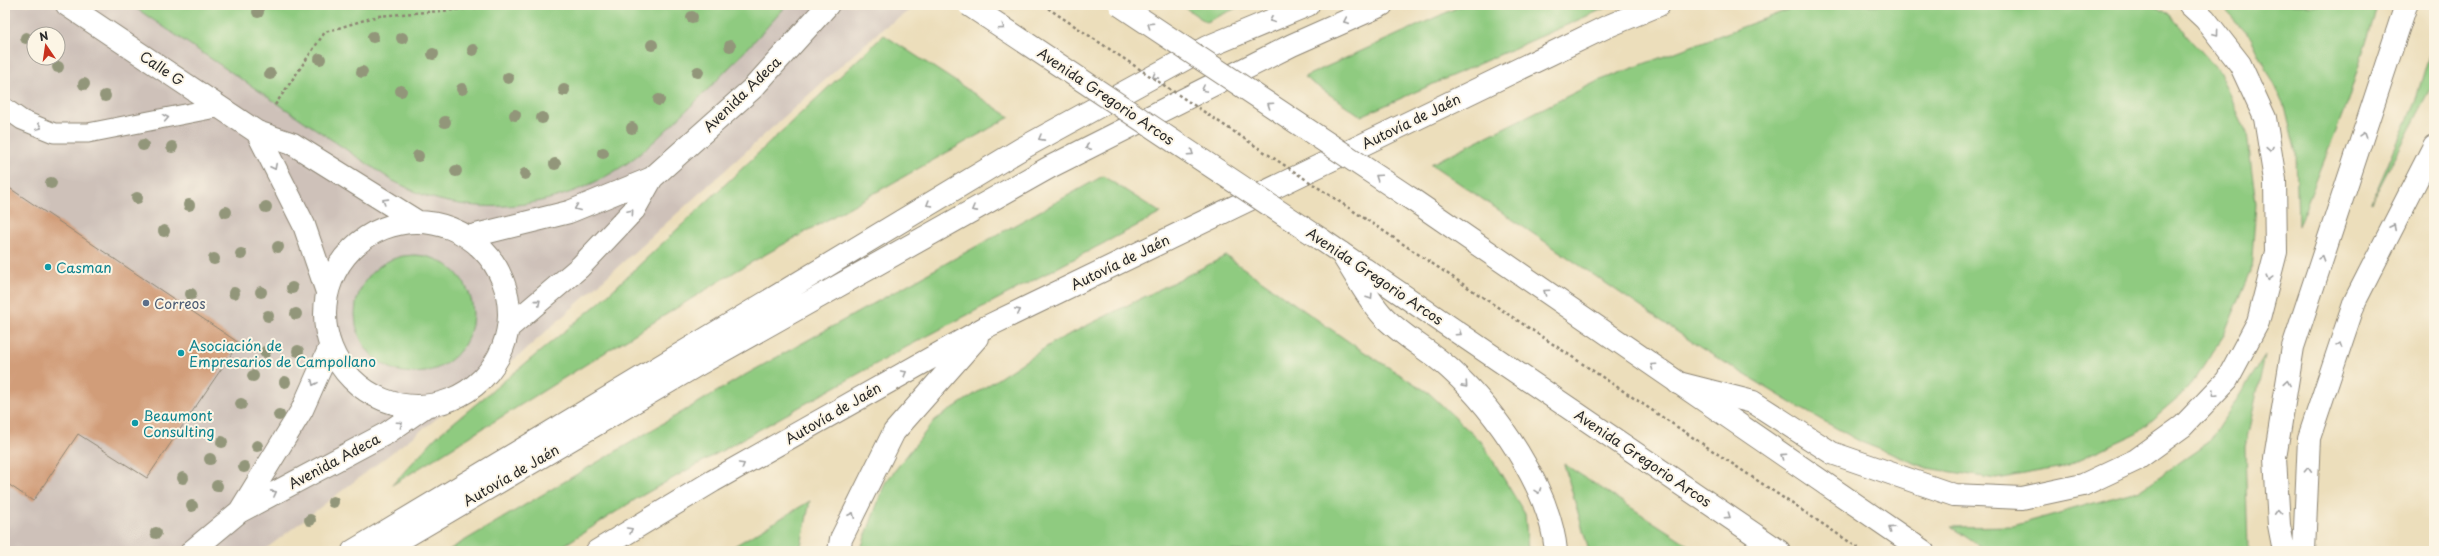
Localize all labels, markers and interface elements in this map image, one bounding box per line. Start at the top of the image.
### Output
one-way arrow [1269,15,1277,23]
one-way arrow [1343,16,1351,24]
one-way arrow [997,22,1004,29]
one-way arrow [1147,22,1154,30]
north arrow [26,26,66,66]
text: N [37,26,50,45]
one-way arrow [2212,29,2219,36]
street label: Avenida Gregorio Arcos [1033,42,1179,150]
street label: Calle G [136,45,188,91]
street label: Avenida Adeca [698,51,786,137]
one-way arrow [1152,71,1159,79]
one-way arrow [1201,84,1208,92]
street label: Autovía de Jaén [1358,88,1464,154]
one-way arrow [1267,103,1274,110]
one-way arrow [163,114,169,122]
one-way arrow [35,122,42,130]
one-way arrow [2358,132,2367,139]
one-way arrow [1038,133,1045,141]
one-way arrow [1085,143,1092,150]
one-way arrow [2265,146,2274,152]
one-way arrow [1187,148,1194,155]
one-way arrow [270,162,277,170]
one-way arrow [1375,174,1382,182]
one-way arrow [382,198,389,206]
one-way arrow [926,200,933,207]
one-way arrow [573,204,580,212]
one-way arrow [971,205,978,212]
one-way arrow [627,210,634,217]
street label: Avenida Gregorio Arcos [1302,222,1448,330]
one-way arrow [2388,223,2396,231]
street label: Autovía de Jaén [1067,229,1173,295]
one-way arrow [2317,255,2325,262]
place label: Casman [56,257,112,278]
marker: Casman [43,262,53,272]
one-way arrow [2265,274,2274,281]
one-way arrow [1543,289,1550,297]
place label: Correos [154,293,206,314]
one-way arrow [1366,293,1373,300]
marker: Correos [141,298,151,308]
one-way arrow [533,300,541,307]
one-way arrow [1014,308,1022,316]
one-way arrow [1454,328,1461,335]
place label: Asociación de Empresarios de Campollano [189,335,376,372]
one-way arrow [2335,342,2344,349]
marker: Asociación de Empresarios de Campollano [176,348,186,358]
one-way arrow [1650,363,1657,371]
one-way arrow [900,370,907,377]
street label: Autovía de Jaén [781,377,885,449]
one-way arrow [311,378,319,386]
one-way arrow [1460,380,1467,388]
one-way arrow [2282,380,2291,386]
one-way arrow [2211,389,2219,397]
street label: Avenida Gregorio Arcos [1570,404,1716,512]
place label: Beaumont Consulting [143,405,215,442]
marker: Beaumont Consulting [130,418,140,428]
one-way arrow [396,421,403,429]
street label: Avenida Adeca [285,428,384,494]
street label: Autovía de Jaén [459,439,563,511]
one-way arrow [1781,454,1788,461]
one-way arrow [738,462,745,469]
one-way arrow [2304,467,2312,473]
one-way arrow [1534,488,1542,495]
one-way arrow [270,491,277,498]
one-way arrow [2274,509,2283,515]
one-way arrow [847,511,855,519]
one-way arrow [1724,511,1731,519]
one-way arrow [1888,526,1895,534]
one-way arrow [626,527,633,534]

